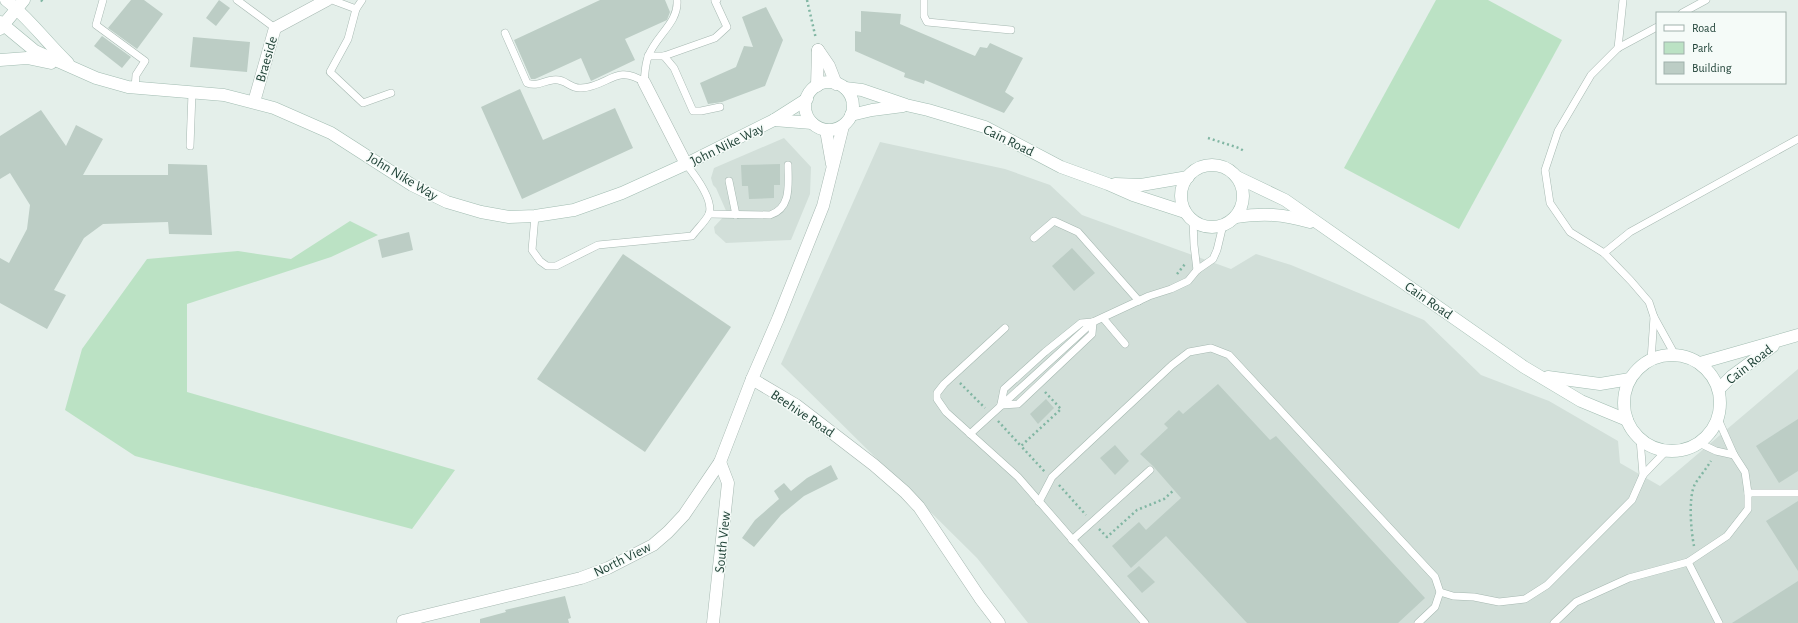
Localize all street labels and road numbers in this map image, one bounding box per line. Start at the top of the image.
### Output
street label: Braeside [254,35,280,84]
street label: John Nike Way [689,121,766,169]
street label: Cain Road [981,123,1036,159]
street label: John Nike Way [365,150,440,203]
street label: Cain Road [1402,279,1455,322]
street label: Cain Road [1724,342,1775,387]
street label: Beehive Road [768,388,837,440]
street label: South View [713,510,733,573]
street label: North View [592,540,654,580]

